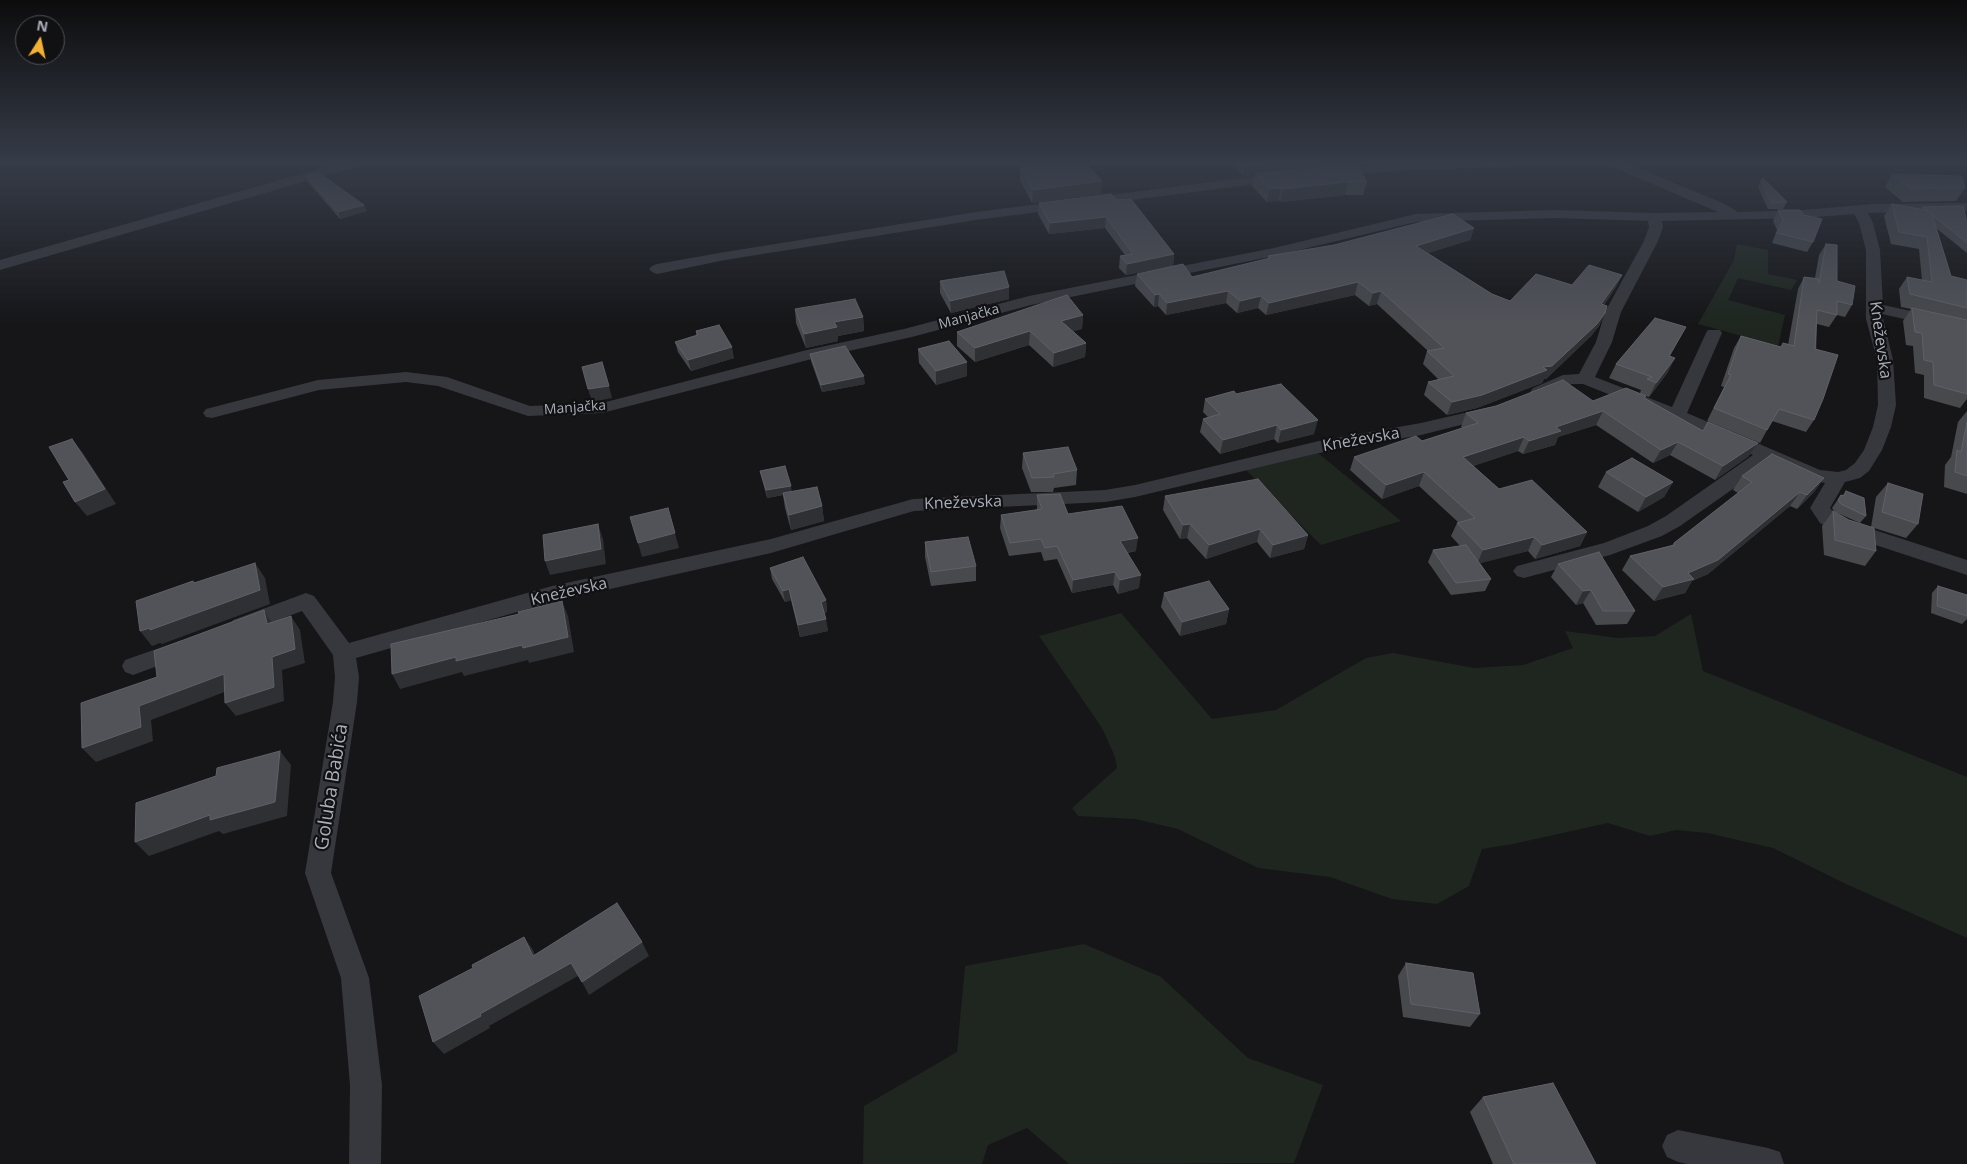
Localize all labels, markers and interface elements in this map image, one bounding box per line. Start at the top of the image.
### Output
north arrow [15,15,65,65]
text: N [35,15,50,36]
street label: Kneževska [1865,300,1895,380]
street label: Manjačka [937,301,1001,333]
street label: Manjačka [543,397,607,419]
street label: Kneževska [1321,424,1401,456]
street label: Kneževska [924,492,1002,514]
street label: Kneževska [529,574,609,610]
street label: Goluba Babića [311,722,353,852]

